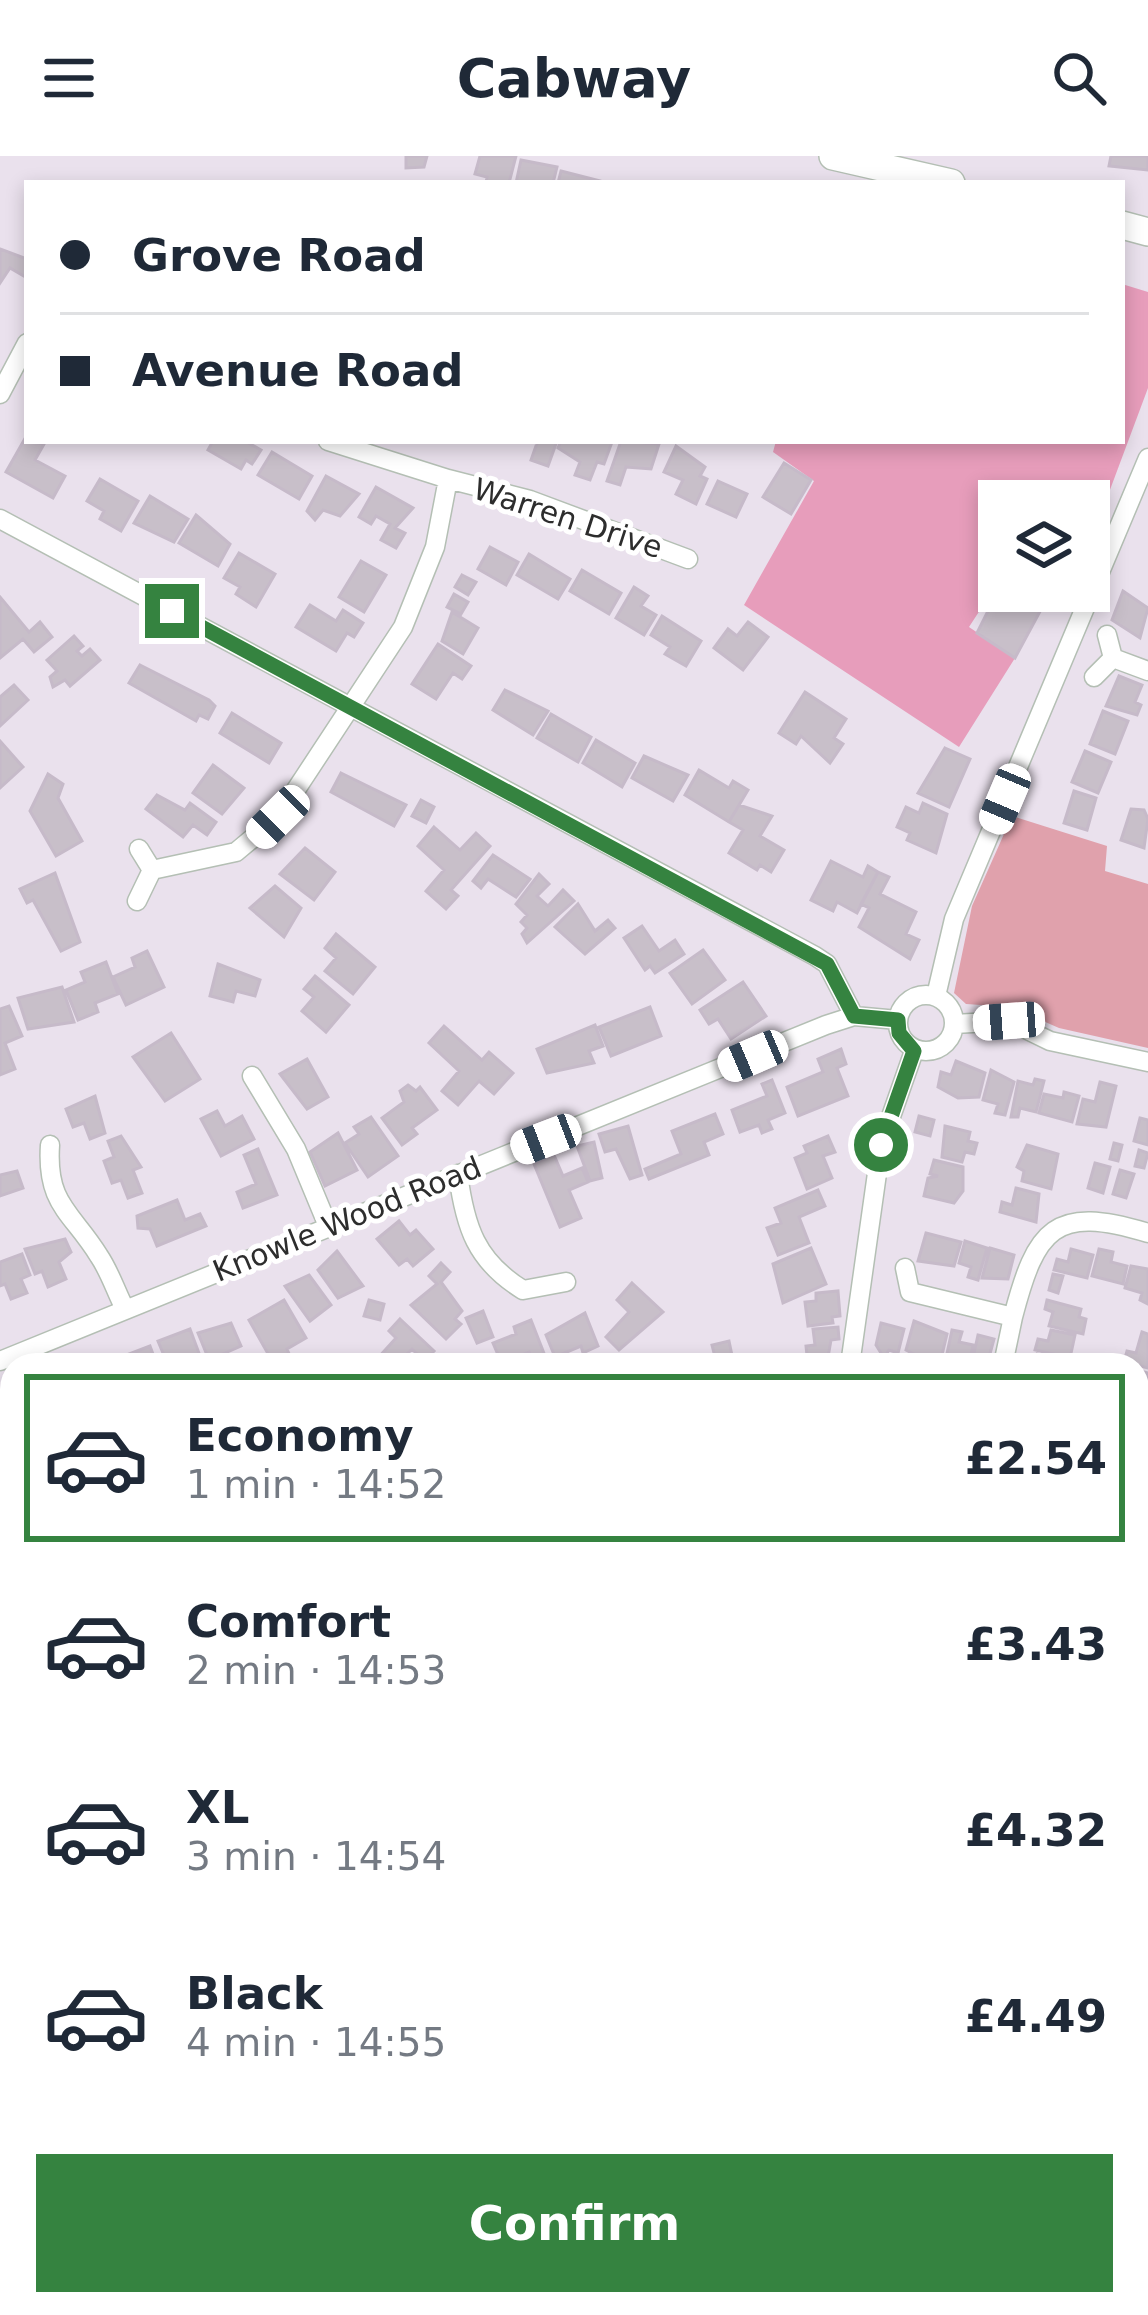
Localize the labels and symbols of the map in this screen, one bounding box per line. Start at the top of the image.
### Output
street label: Warren Drive [469,471,667,565]
route end [145,584,199,638]
car [974,759,1036,839]
car [240,779,316,855]
car [972,1001,1046,1041]
car [713,1025,793,1087]
car [506,1109,586,1169]
route start [854,1118,908,1172]
street label: Knowle Wood Road [208,1149,486,1289]

